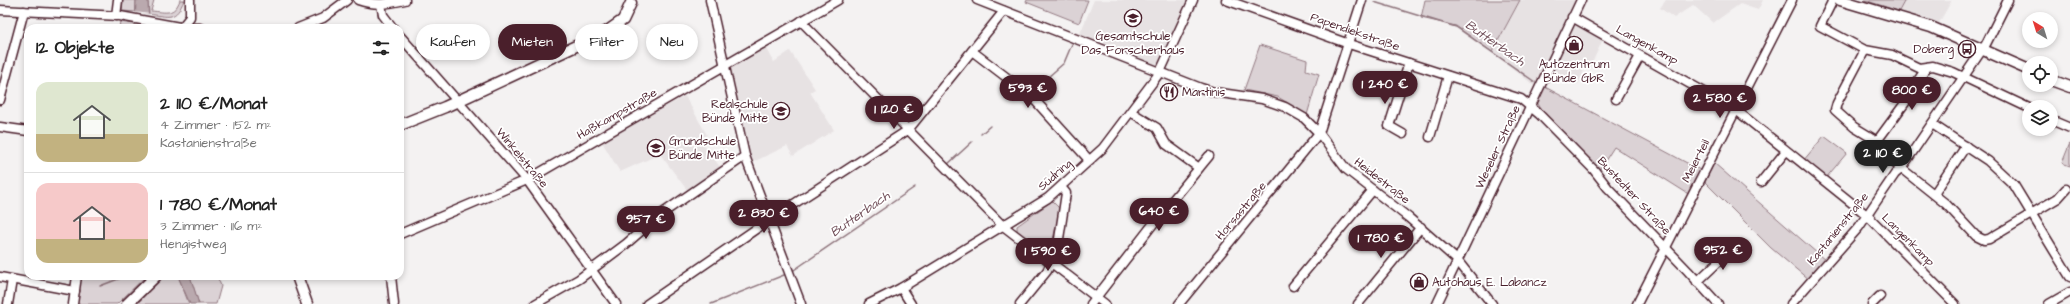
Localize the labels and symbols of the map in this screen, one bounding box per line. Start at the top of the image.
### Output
school or university icon: Gesamtschule Das Forscherhaus [1123,8,1143,28]
street label: Papendiekstraße [1308,9,1402,55]
north arrow [2022,12,2058,48]
water label: Butterbach [1462,16,1529,71]
street label: Langenkamp [1612,21,1681,70]
place label: Gesamtschule Das Forscherhaus [1081,28,1185,59]
shop icon: Autozentrum Bünde GbR [1564,35,1584,55]
bus stop icon: Doberg [1957,39,1977,59]
place label: Doberg [1913,41,1954,59]
place label: Autozentrum Bünde GbR [1539,56,1610,87]
pin: 1 240 € [1348,71,1422,105]
pin: 593 € [1000,75,1056,109]
pin: 800 € [1884,77,1940,111]
restaurant icon: Martinis [1159,82,1179,102]
street label: Haßkampstraße [574,84,661,144]
place label: Martinis [1182,84,1225,101]
pin: 2 580 € [1683,85,1757,119]
place label: Realschule Bünde Mitte [702,96,769,127]
pin: 1 120 € [857,96,931,130]
school or university icon: Realschule Bünde Mitte [771,101,791,121]
street label: Weseler Straße [1471,102,1525,192]
street label: Winkelstraße [492,124,552,192]
place label: Grundschule Bünde Mitte [669,133,737,164]
street label: Meierteil [1678,136,1714,186]
school or university icon: Grundschule Bünde Mitte [646,138,666,158]
pin: 2 110 € [1846,140,1920,174]
street label: Bustedter Straße [1593,153,1675,239]
street label: Heidestraße [1350,154,1414,209]
street label: Südring [1034,155,1077,195]
street label: Horsastraße [1212,178,1271,244]
water label: Butterbach [827,186,894,241]
street label: Kastanienstraße [1803,189,1873,269]
pin: 640 € [1131,198,1187,232]
pin: 2 830 € [727,200,801,234]
pin: 957 € [618,206,674,240]
street label: Langenkamp [1877,210,1938,271]
pin: 1 780 € [1344,225,1418,259]
pin: 952 € [1695,237,1751,271]
pin: 1 590 € [1011,238,1085,272]
shop icon: Autohaus E. Labancz [1409,272,1429,292]
place label: Autohaus E. Labancz [1432,274,1547,291]

